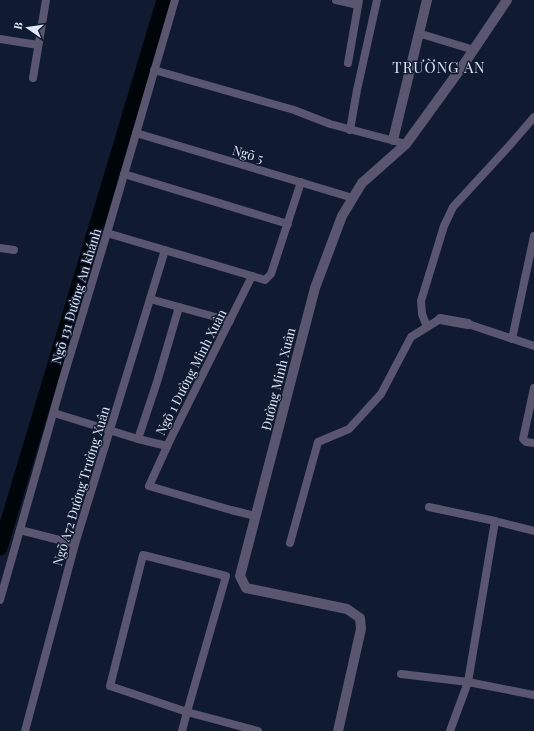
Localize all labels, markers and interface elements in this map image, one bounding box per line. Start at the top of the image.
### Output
north arrow [8,8,48,48]
text: B [10,20,26,31]
district label: TRƯỜNG AN [392,57,486,77]
street label: Ngõ 5 [231,141,266,166]
street label: Ngõ 131 Đường An khánh [47,226,104,366]
street label: Ngõ 1 Đường Minh Xuân [151,306,230,438]
street label: Đường Minh Xuân [257,326,299,432]
street label: Ngõ A72 Đường Trường Xuân [48,404,113,568]

